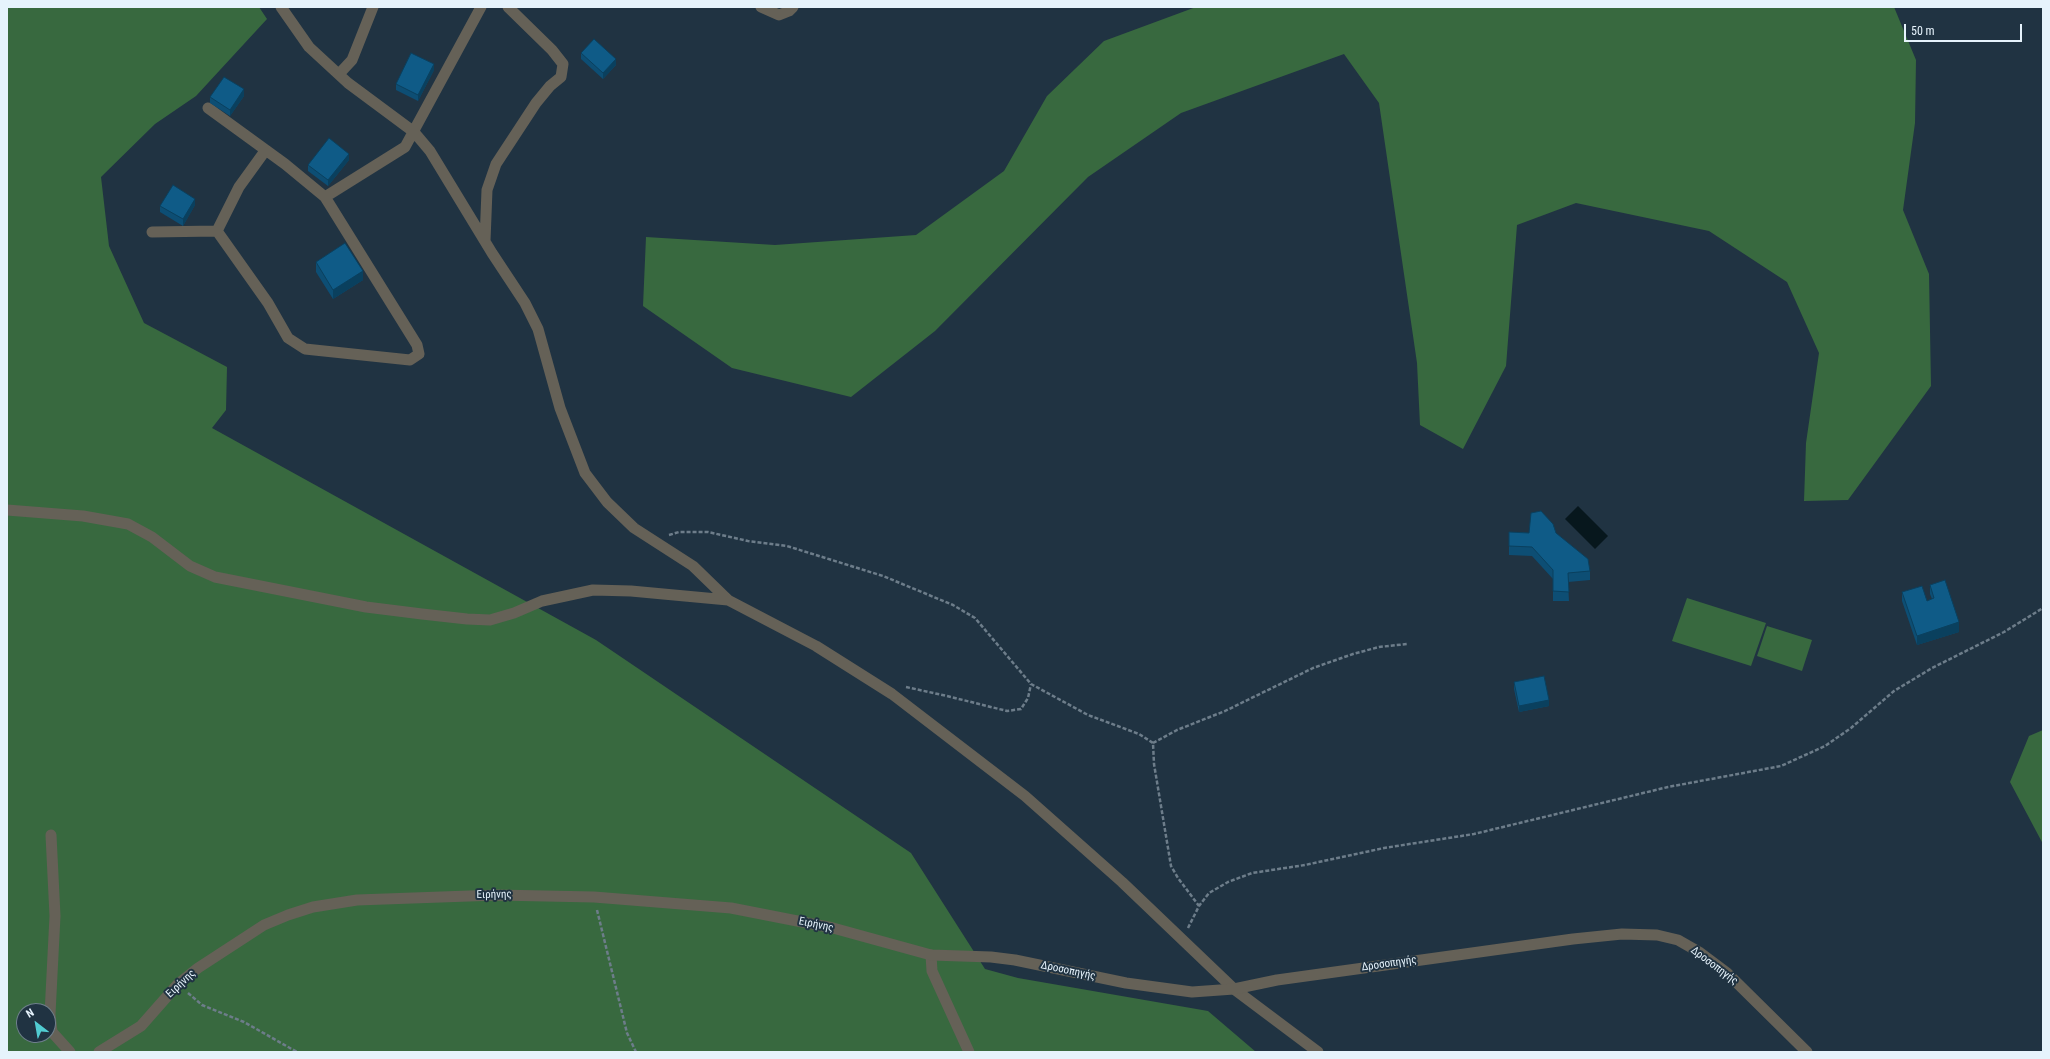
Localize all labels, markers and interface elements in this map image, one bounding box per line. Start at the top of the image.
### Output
scale bar [1906,16,2024,42]
text: 50 m [1911,24,1935,38]
street label: Ειρήνης [476,888,512,902]
street label: Ειρήνης [797,915,835,935]
street label: Δροσοπηγής [1688,944,1740,988]
street label: Δροσοπηγής [1361,954,1417,974]
street label: Δροσοπηγής [1039,959,1097,983]
street label: Ειρήνης [164,967,198,1001]
north arrow [16,1003,56,1043]
text: N [24,1006,36,1020]

